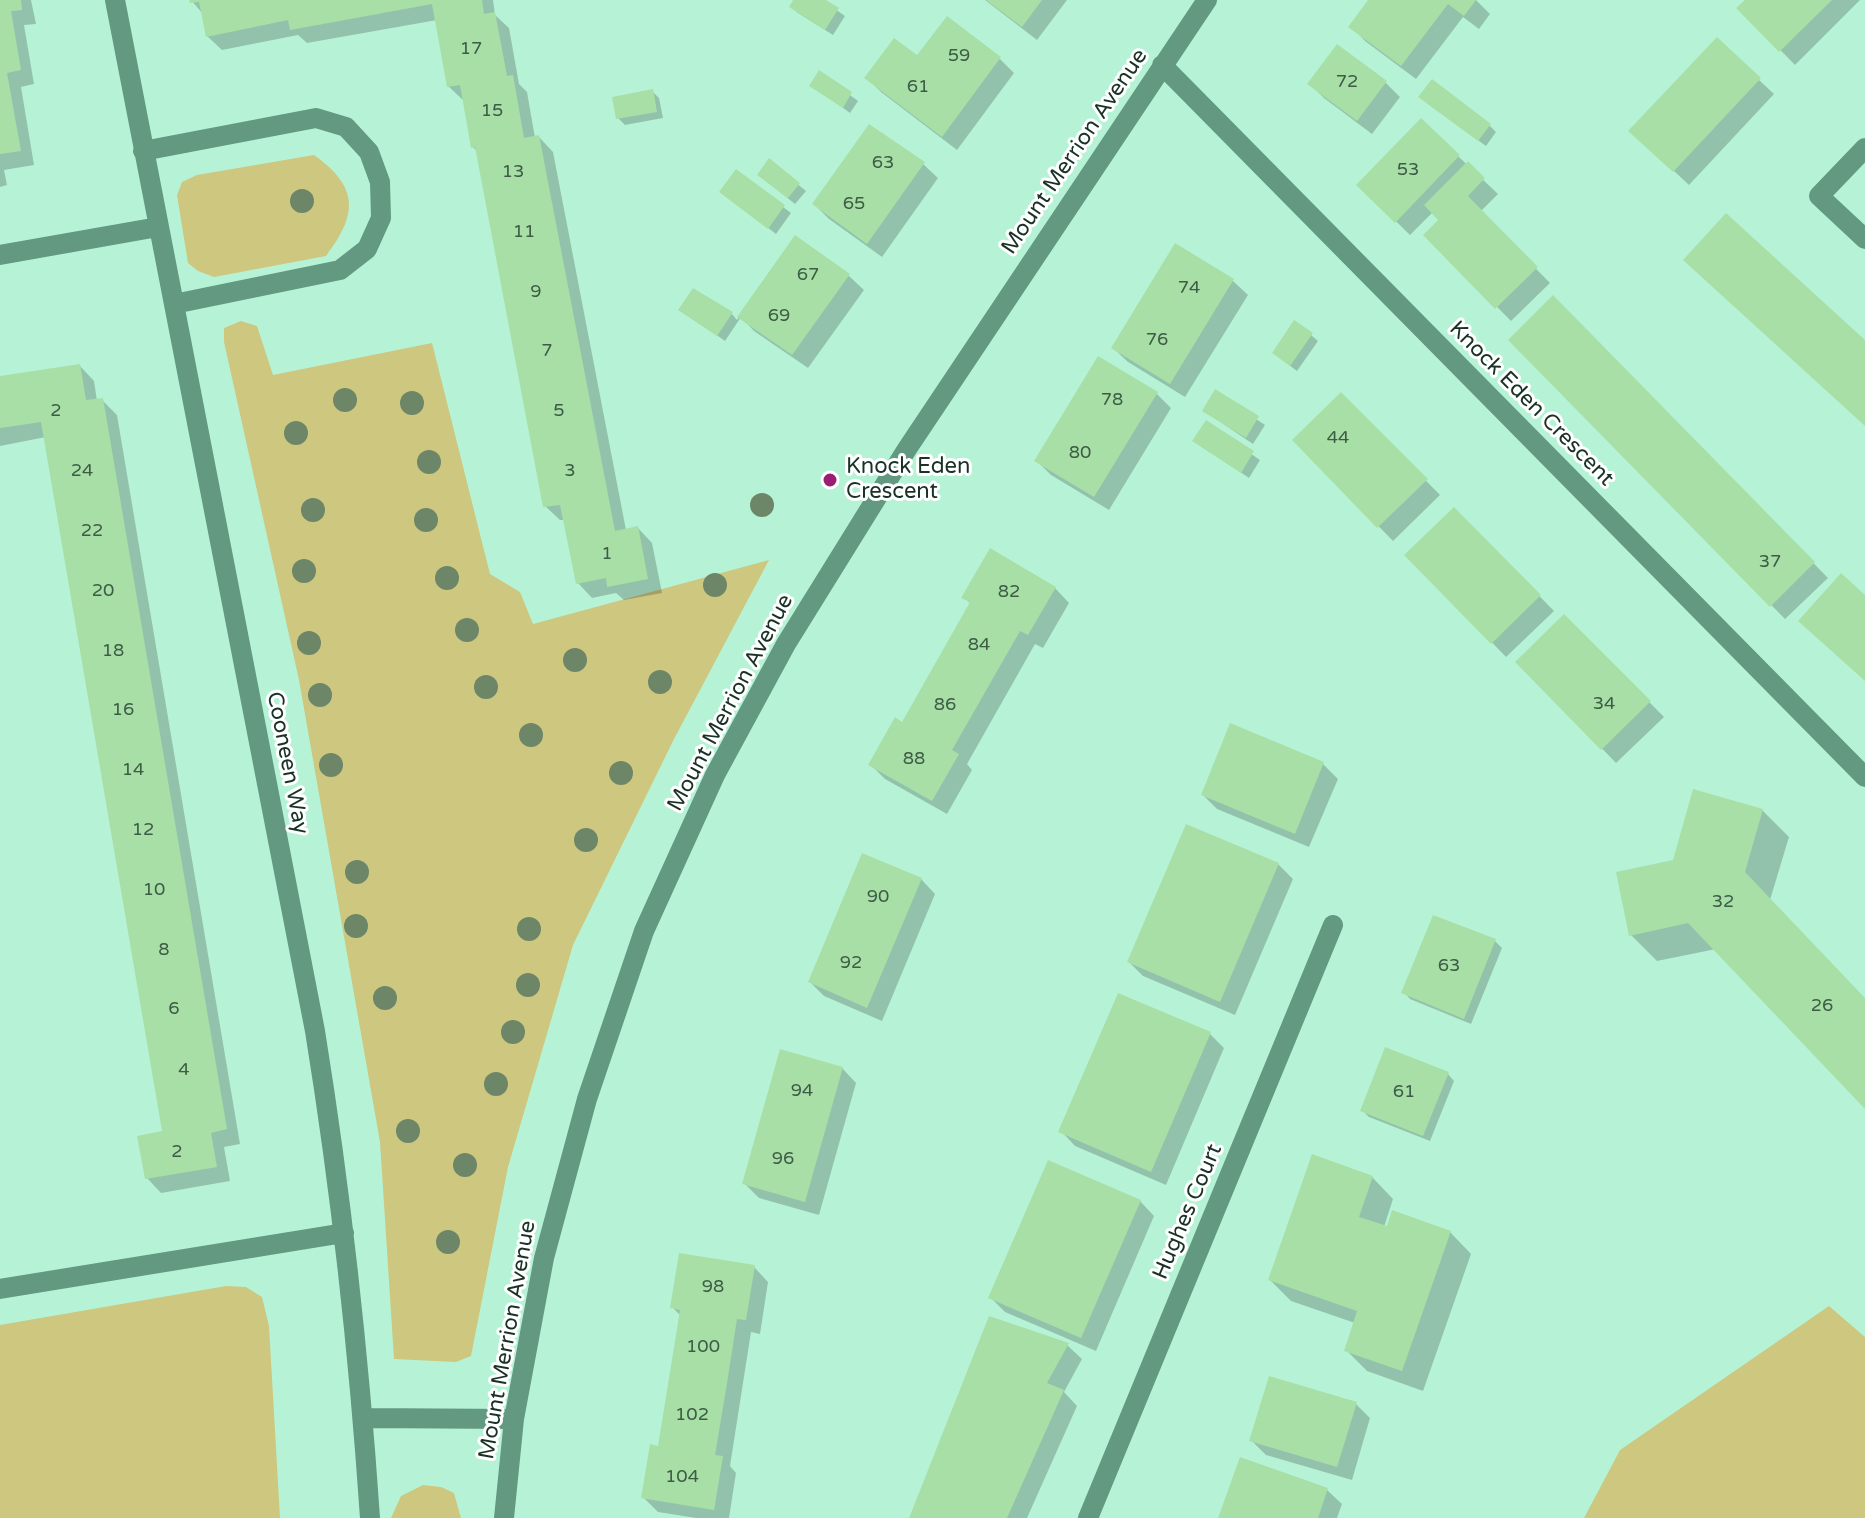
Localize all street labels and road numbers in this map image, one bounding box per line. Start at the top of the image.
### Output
street label: Mount Merrion Avenue [996,44,1154,260]
street label: Knock Eden Crescent [1443,316,1619,492]
street label: Mount Merrion Avenue [663,590,799,816]
street label: Cooneen Way [260,690,314,836]
street label: Hughes Court [1148,1140,1228,1284]
street label: Mount Merrion Avenue [474,1219,542,1461]

